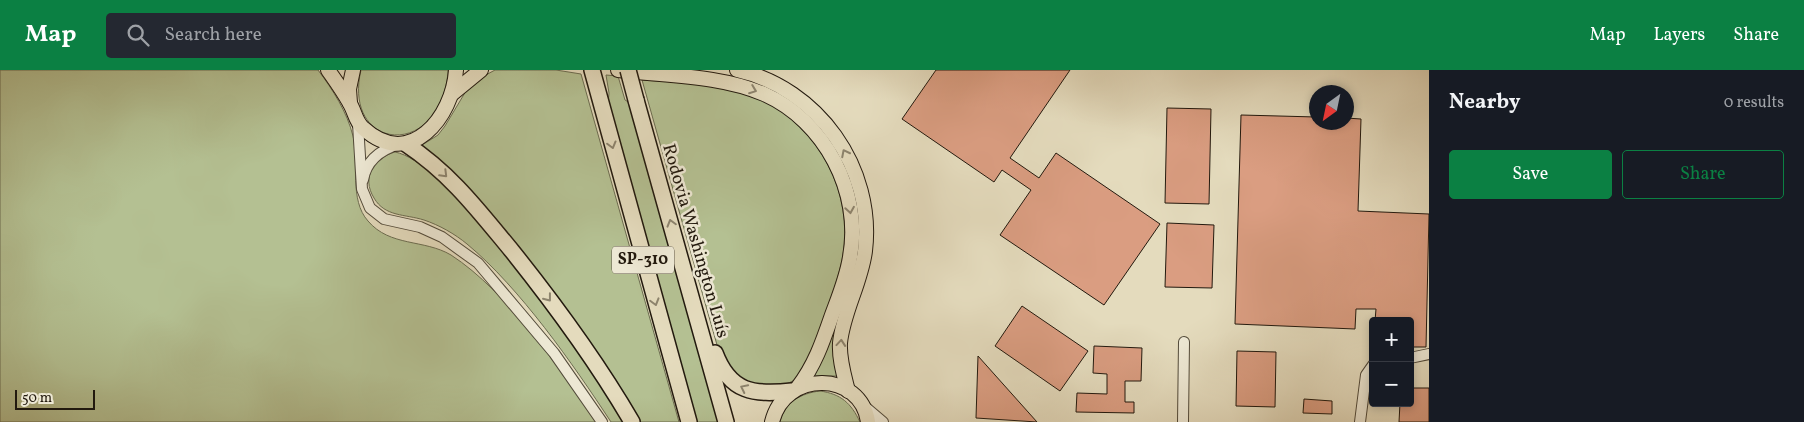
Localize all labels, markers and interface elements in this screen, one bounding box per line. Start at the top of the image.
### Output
search box [106,13,456,58]
text: Map [25,18,76,52]
icon: search [124,21,152,49]
text: Search here [164,22,262,48]
text: Map [1589,23,1625,48]
text: Layers [1653,23,1705,48]
text: Share [1733,23,1779,48]
one-way arrow [748,84,757,94]
north arrow [1309,85,1354,130]
text: Nearby [1449,88,1520,117]
text: 0 results [1724,92,1784,114]
one-way arrow [607,141,617,149]
street label: Rodovia Washington Luís [655,141,735,341]
one-way arrow [841,149,851,158]
button: Save [1449,150,1612,199]
button: Share [1622,150,1784,199]
one-way arrow [439,168,448,177]
one-way arrow [844,205,854,214]
one-way arrow [666,220,676,228]
road number: SP-310 [612,246,674,274]
one-way arrow [543,292,551,301]
one-way arrow [649,297,659,306]
map controls [1369,317,1414,407]
button: + [1369,317,1414,362]
one-way arrow [835,339,846,347]
button: − [1369,362,1414,407]
one-way arrow [740,384,749,394]
scale bar [15,387,95,410]
text: 50 m [22,389,52,408]

